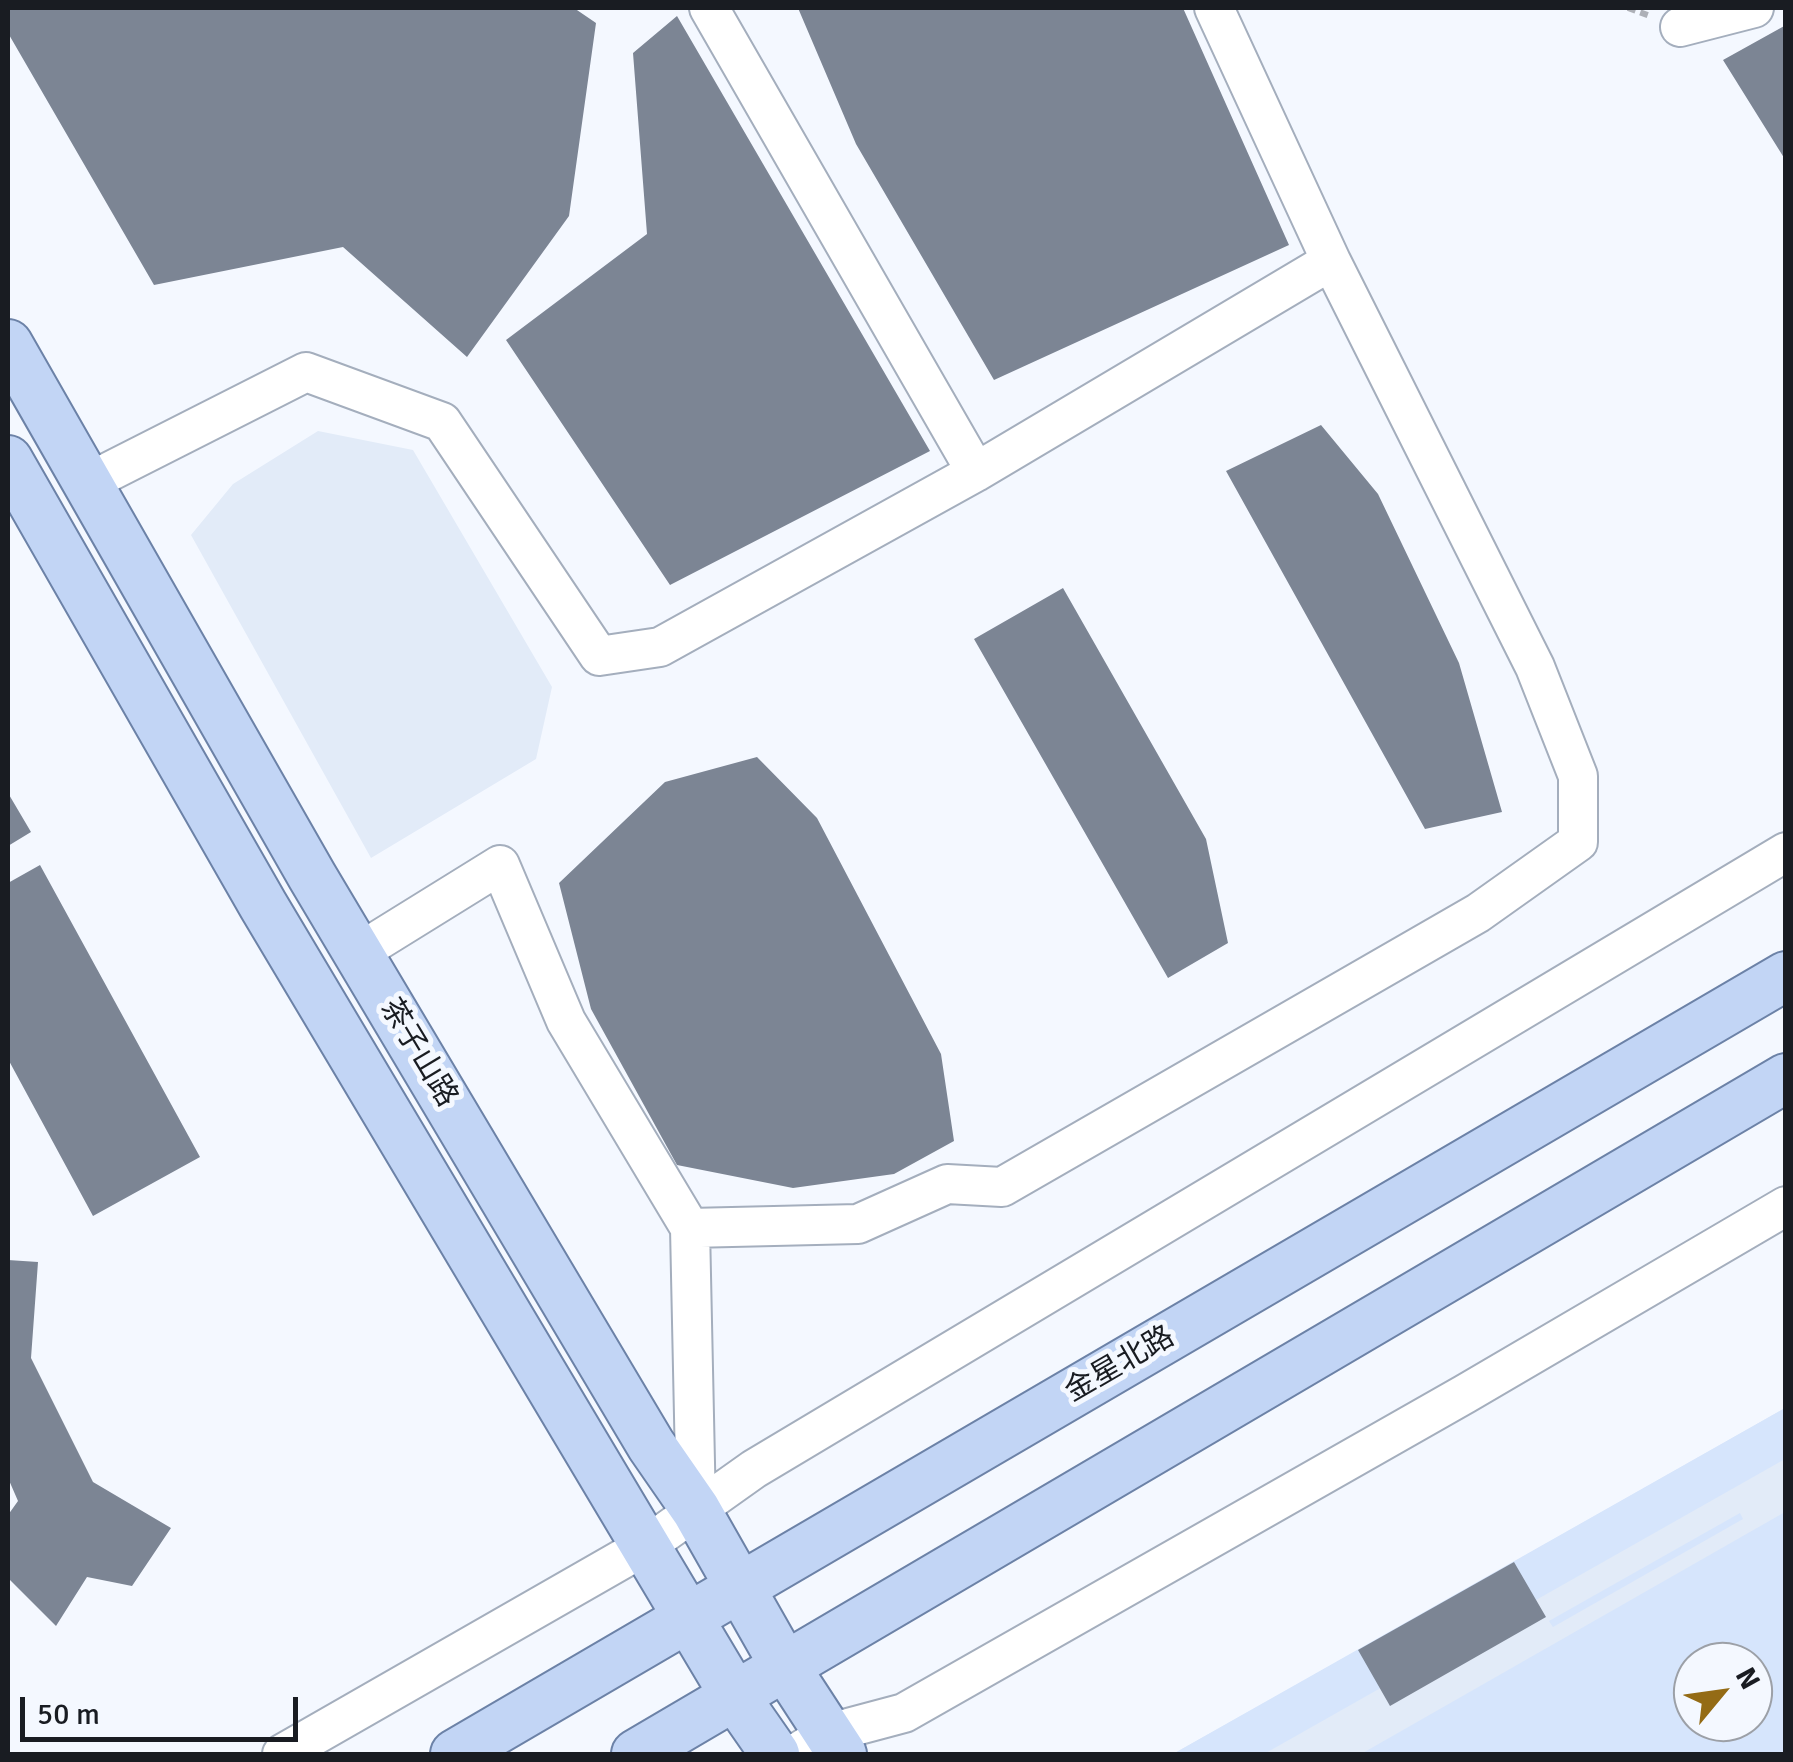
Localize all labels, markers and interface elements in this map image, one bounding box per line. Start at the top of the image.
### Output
street label: 茶子山路 [372,992,464,1114]
street label: 金星北路 [1059,1319,1181,1411]
north arrow [1673,1642,1773,1742]
text: N [1728,1662,1767,1695]
scale bar [25,1677,302,1739]
text: 50 m [37,1696,100,1733]

